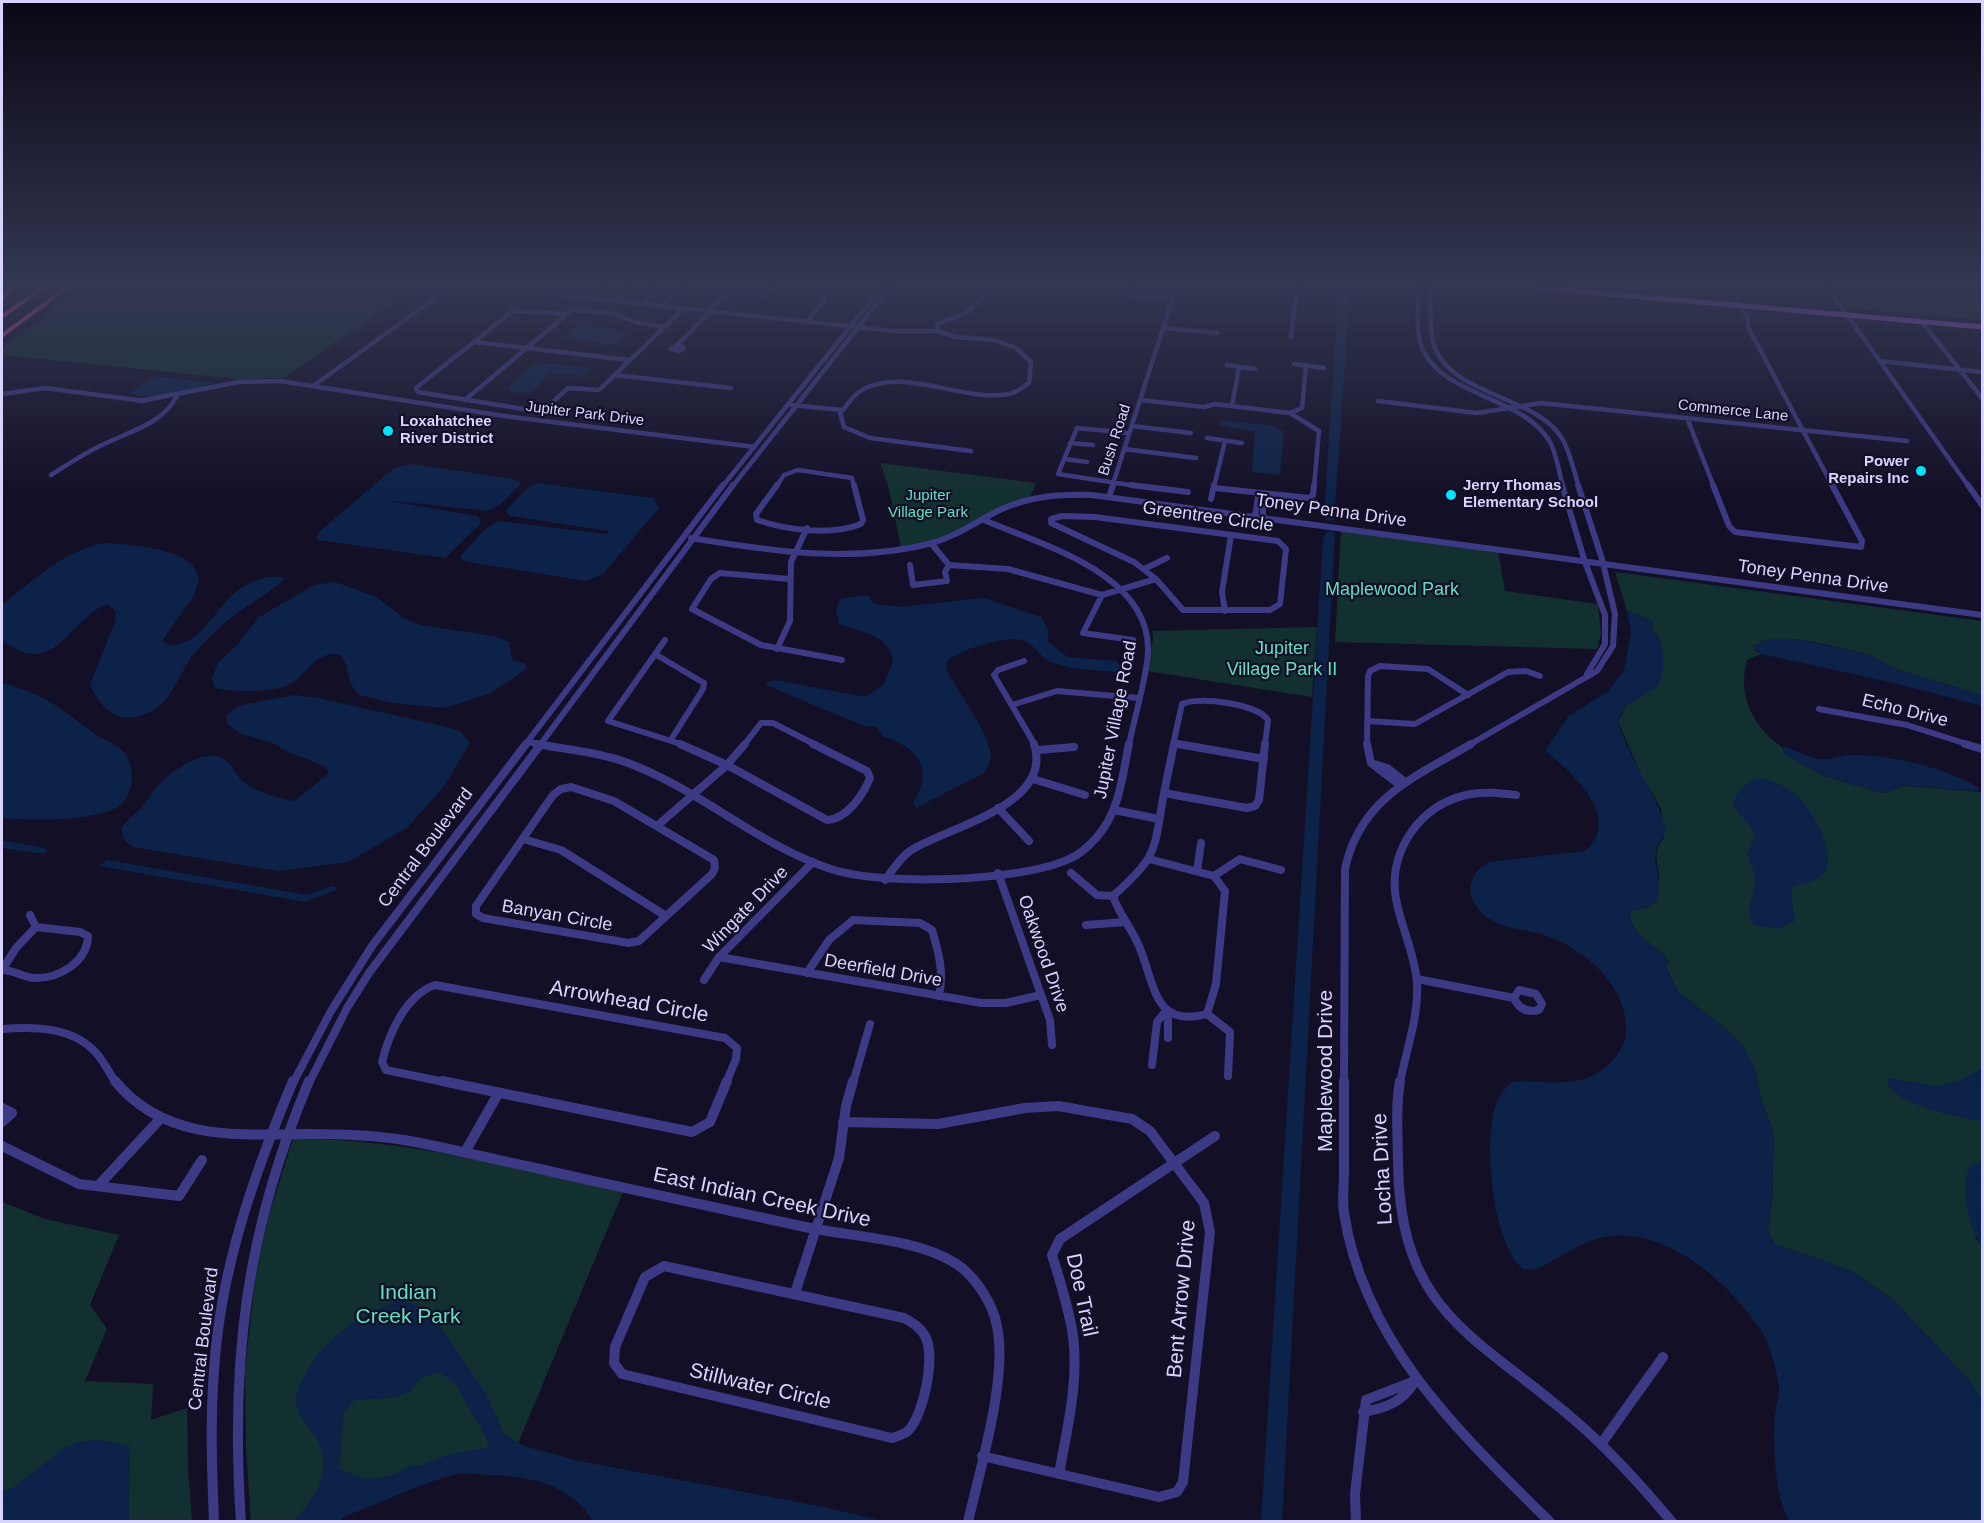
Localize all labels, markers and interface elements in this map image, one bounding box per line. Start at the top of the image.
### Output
street label: Commerce Lane [1677,396,1789,426]
street label: Jupiter Park Drive [525,398,645,430]
street label: Bush Road [1095,402,1135,478]
place label: Loxahatchee River District [400,413,493,448]
marker: Loxahatchee River District [381,424,395,438]
place label: Power Repairs Inc [1828,453,1909,488]
marker: Power Repairs Inc [1914,464,1928,478]
place label: Jerry Thomas Elementary School [1463,477,1598,512]
park label: Jupiter Village Park [888,487,968,522]
marker: Jerry Thomas Elementary School [1444,488,1458,502]
street label: Toney Penna Drive [1254,490,1408,532]
street label: Greentree Circle [1141,497,1275,537]
street label: Toney Penna Drive [1736,556,1890,598]
park label: Maplewood Park [1325,579,1459,601]
park label: Jupiter Village Park II [1227,638,1337,680]
street label: Jupiter Village Road [1090,639,1142,801]
street label: Echo Drive [1860,690,1950,732]
street label: Central Boulevard [374,784,478,912]
street label: Wingate Drive [699,862,793,958]
street label: Oakwood Drive [1013,892,1073,1016]
street label: Banyan Circle [500,896,614,936]
street label: Deerfield Drive [823,950,943,992]
street label: Arrowhead Circle [548,976,710,1028]
street label: Maplewood Drive [1313,990,1339,1152]
street label: Locha Drive [1367,1112,1399,1226]
street label: East Indian Creek Drive [651,1163,873,1233]
street label: Bent Arrow Drive [1163,1219,1201,1379]
street label: Doe Trail [1060,1251,1102,1339]
street label: Central Boulevard [185,1266,223,1412]
park label: Indian Creek Park [355,1280,461,1330]
street label: Stillwater Circle [687,1358,833,1416]

